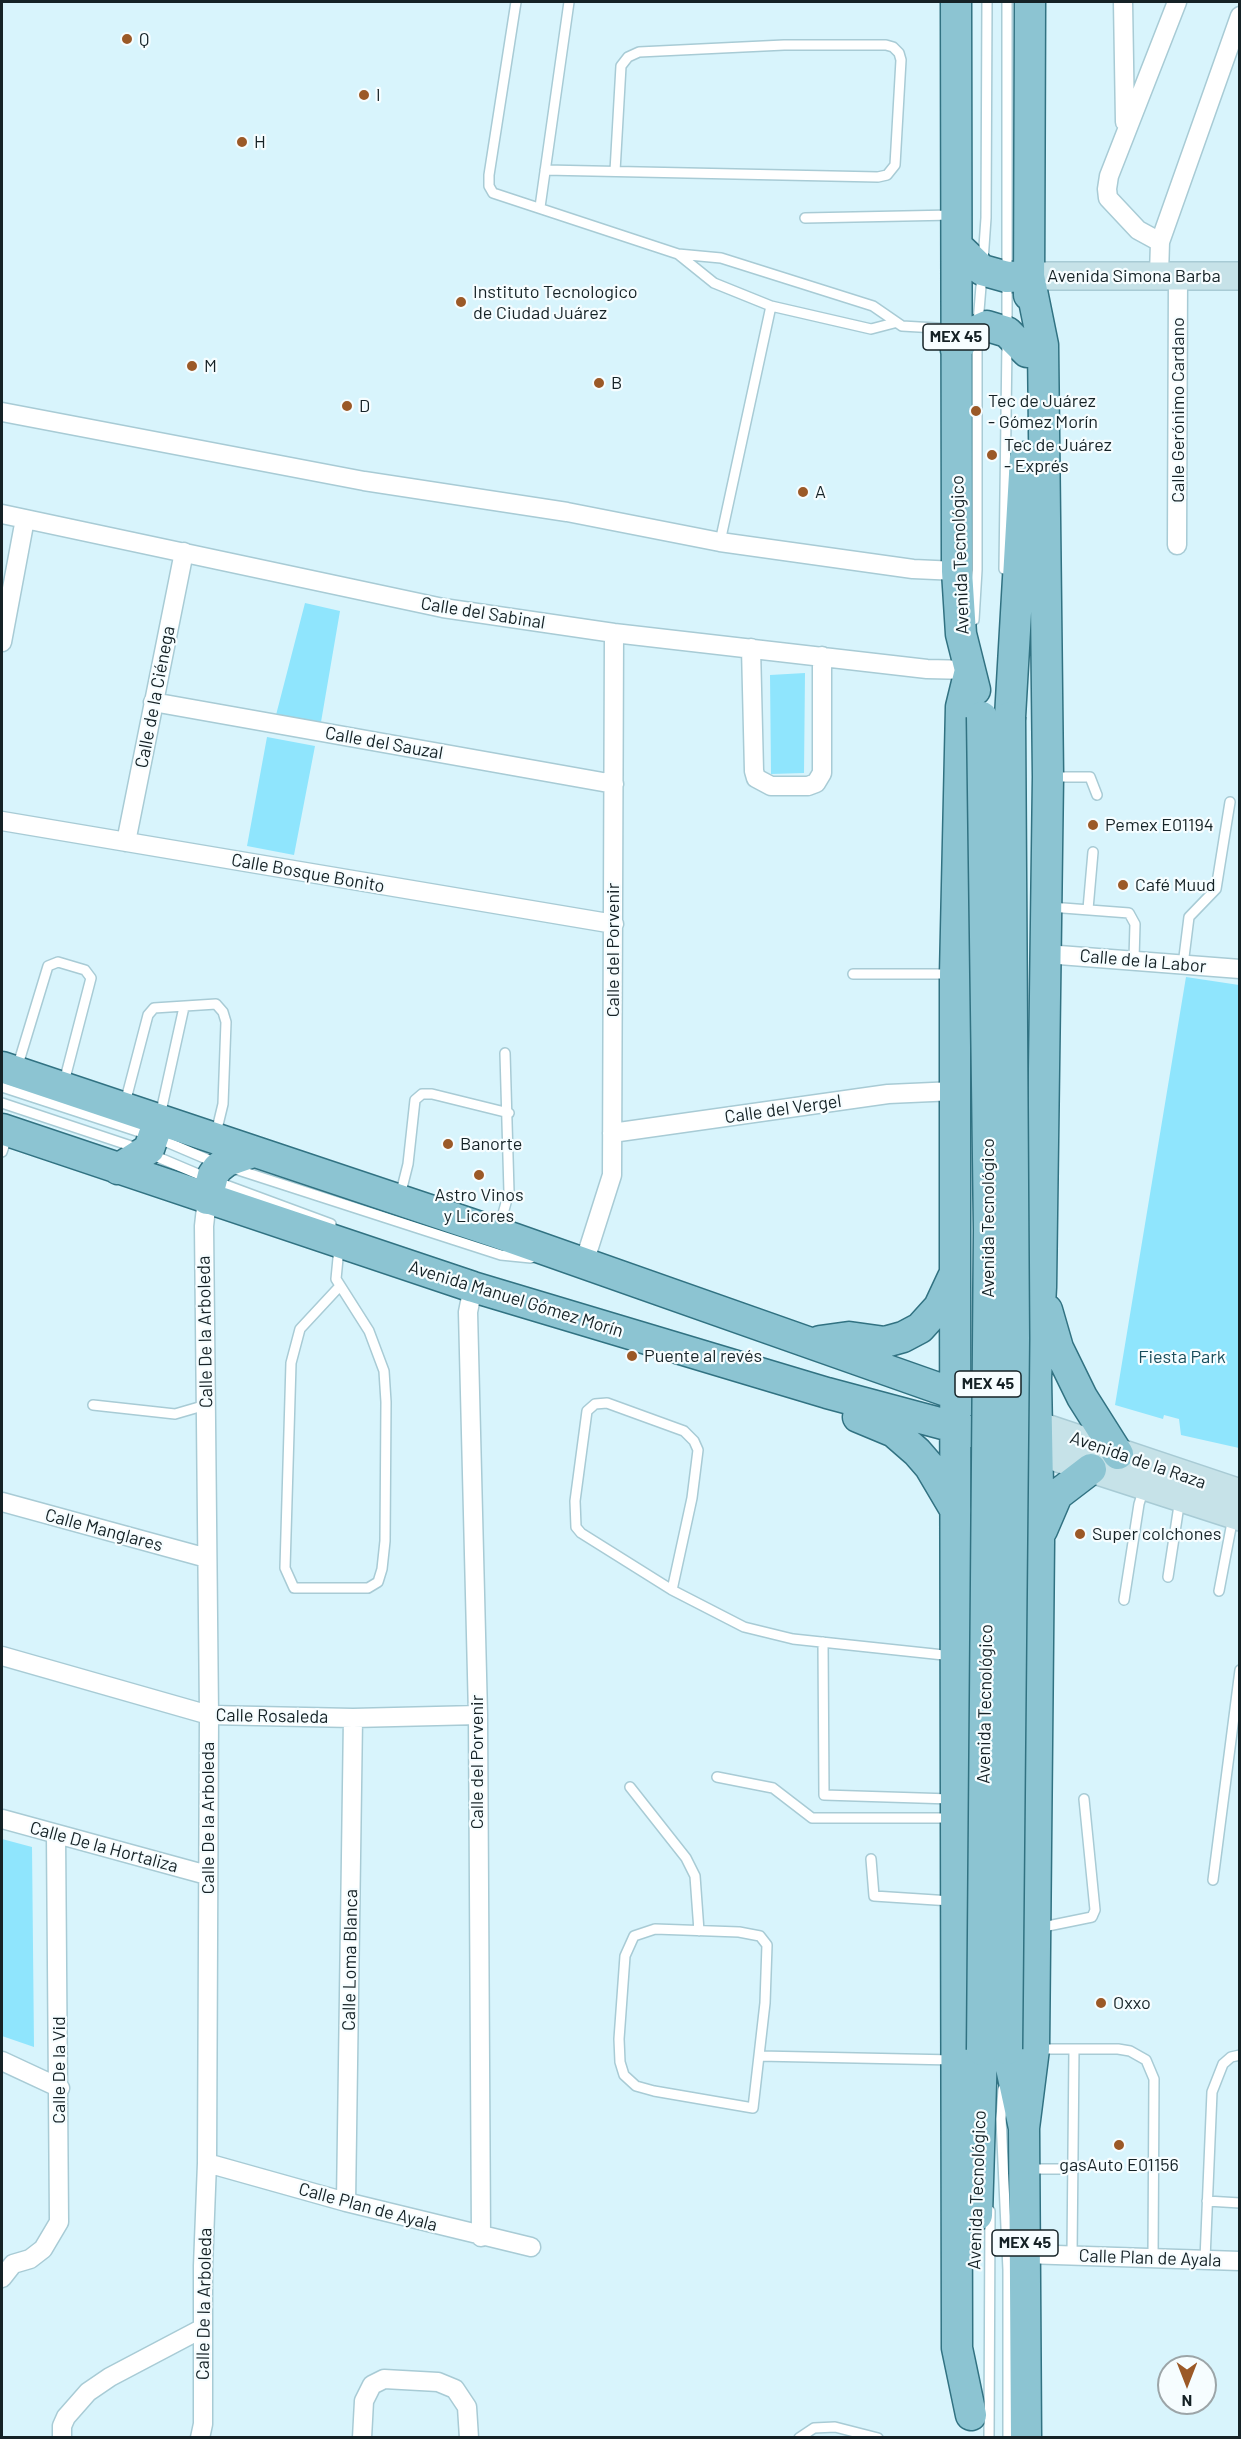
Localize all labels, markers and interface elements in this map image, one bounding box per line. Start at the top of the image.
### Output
place label: Q [139,28,149,50]
marker: Q [120,32,134,46]
place label: I [376,84,381,106]
marker: I [357,88,371,102]
place label: H [254,131,266,153]
marker: H [235,135,249,149]
street label: Avenida Simona Barba [1047,265,1221,287]
place label: Instituto Tecnologico de Ciudad Juárez [473,281,638,324]
marker: Instituto Tecnologico de Ciudad Juárez [454,295,468,309]
street label: Calle Gerónimo Cardano [1167,317,1189,503]
road number: MEX 45 [923,324,989,350]
place label: M [204,355,217,377]
marker: M [185,359,199,373]
place label: B [611,372,622,394]
marker: B [592,376,606,390]
place label: Tec de Juárez - Gómez Morín [988,390,1098,432]
place label: D [359,395,370,417]
marker: D [340,399,354,413]
marker: Tec de Juárez - Gómez Morín [969,404,983,418]
place label: Tec de Juárez - Exprés [1004,434,1112,476]
marker: Tec de Juárez - Exprés [985,448,999,462]
street label: Avenida Tecnológico [946,475,974,635]
place label: A [815,481,826,503]
marker: A [796,485,810,499]
street label: Calle del Sabinal [419,592,547,634]
street label: Calle de la Ciénega [131,624,179,770]
street label: Calle del Sauzal [323,722,445,764]
place label: Pemex E01194 [1105,814,1214,836]
marker: Pemex E01194 [1086,818,1100,832]
street label: Calle Bosque Bonito [230,849,386,897]
place label: Café Muud [1135,874,1216,896]
marker: Café Muud [1116,878,1130,892]
street label: Calle del Porvenir [602,883,624,1017]
street label: Calle de la Labor [1079,945,1207,977]
street label: Calle del Vergel [723,1090,843,1128]
place label: Banorte [460,1133,522,1155]
marker: Banorte [441,1137,455,1151]
street label: Avenida Tecnológico [977,1138,999,1298]
marker: Astro Vinos y Licores [472,1168,486,1182]
place label: Astro Vinos y Licores [434,1184,524,1226]
street label: Calle De la Arboleda [193,1256,217,1408]
street label: Avenida Manuel Gómez Morín [406,1256,626,1342]
place label: Puente al revés [644,1345,762,1367]
park label: Fiesta Park [1138,1346,1226,1368]
marker: Puente al revés [625,1349,639,1363]
road number: MEX 45 [955,1371,1021,1397]
street label: Avenida de la Raza [1067,1427,1209,1493]
street label: Calle Manglares [43,1504,165,1556]
place label: Super colchones [1092,1523,1221,1545]
marker: Super colchones [1073,1527,1087,1541]
street label: Avenida Tecnológico [973,1624,997,1784]
street label: Calle del Porvenir [466,1695,488,1829]
street label: Calle Rosaleda [215,1704,329,1728]
street label: Calle De la Arboleda [197,1742,219,1894]
street label: Calle De la Hortaliza [27,1817,181,1877]
street label: Calle Loma Blanca [338,1889,362,2031]
place label: Oxxo [1113,1992,1151,2014]
marker: Oxxo [1094,1996,1108,2010]
street label: Calle De la Vid [48,2016,70,2124]
street label: Avenida Tecnológico [963,2110,991,2270]
marker: gasAuto E01156 [1112,2138,1126,2152]
place label: gasAuto E01156 [1059,2154,1179,2176]
street label: Calle Plan de Ayala [296,2178,440,2236]
street label: Calle De la Arboleda [192,2228,216,2380]
road number: MEX 45 [992,2230,1058,2256]
street label: Calle Plan de Ayala [1078,2245,1222,2271]
north arrow [1157,2355,1217,2415]
text: N [1182,2392,1192,2411]

